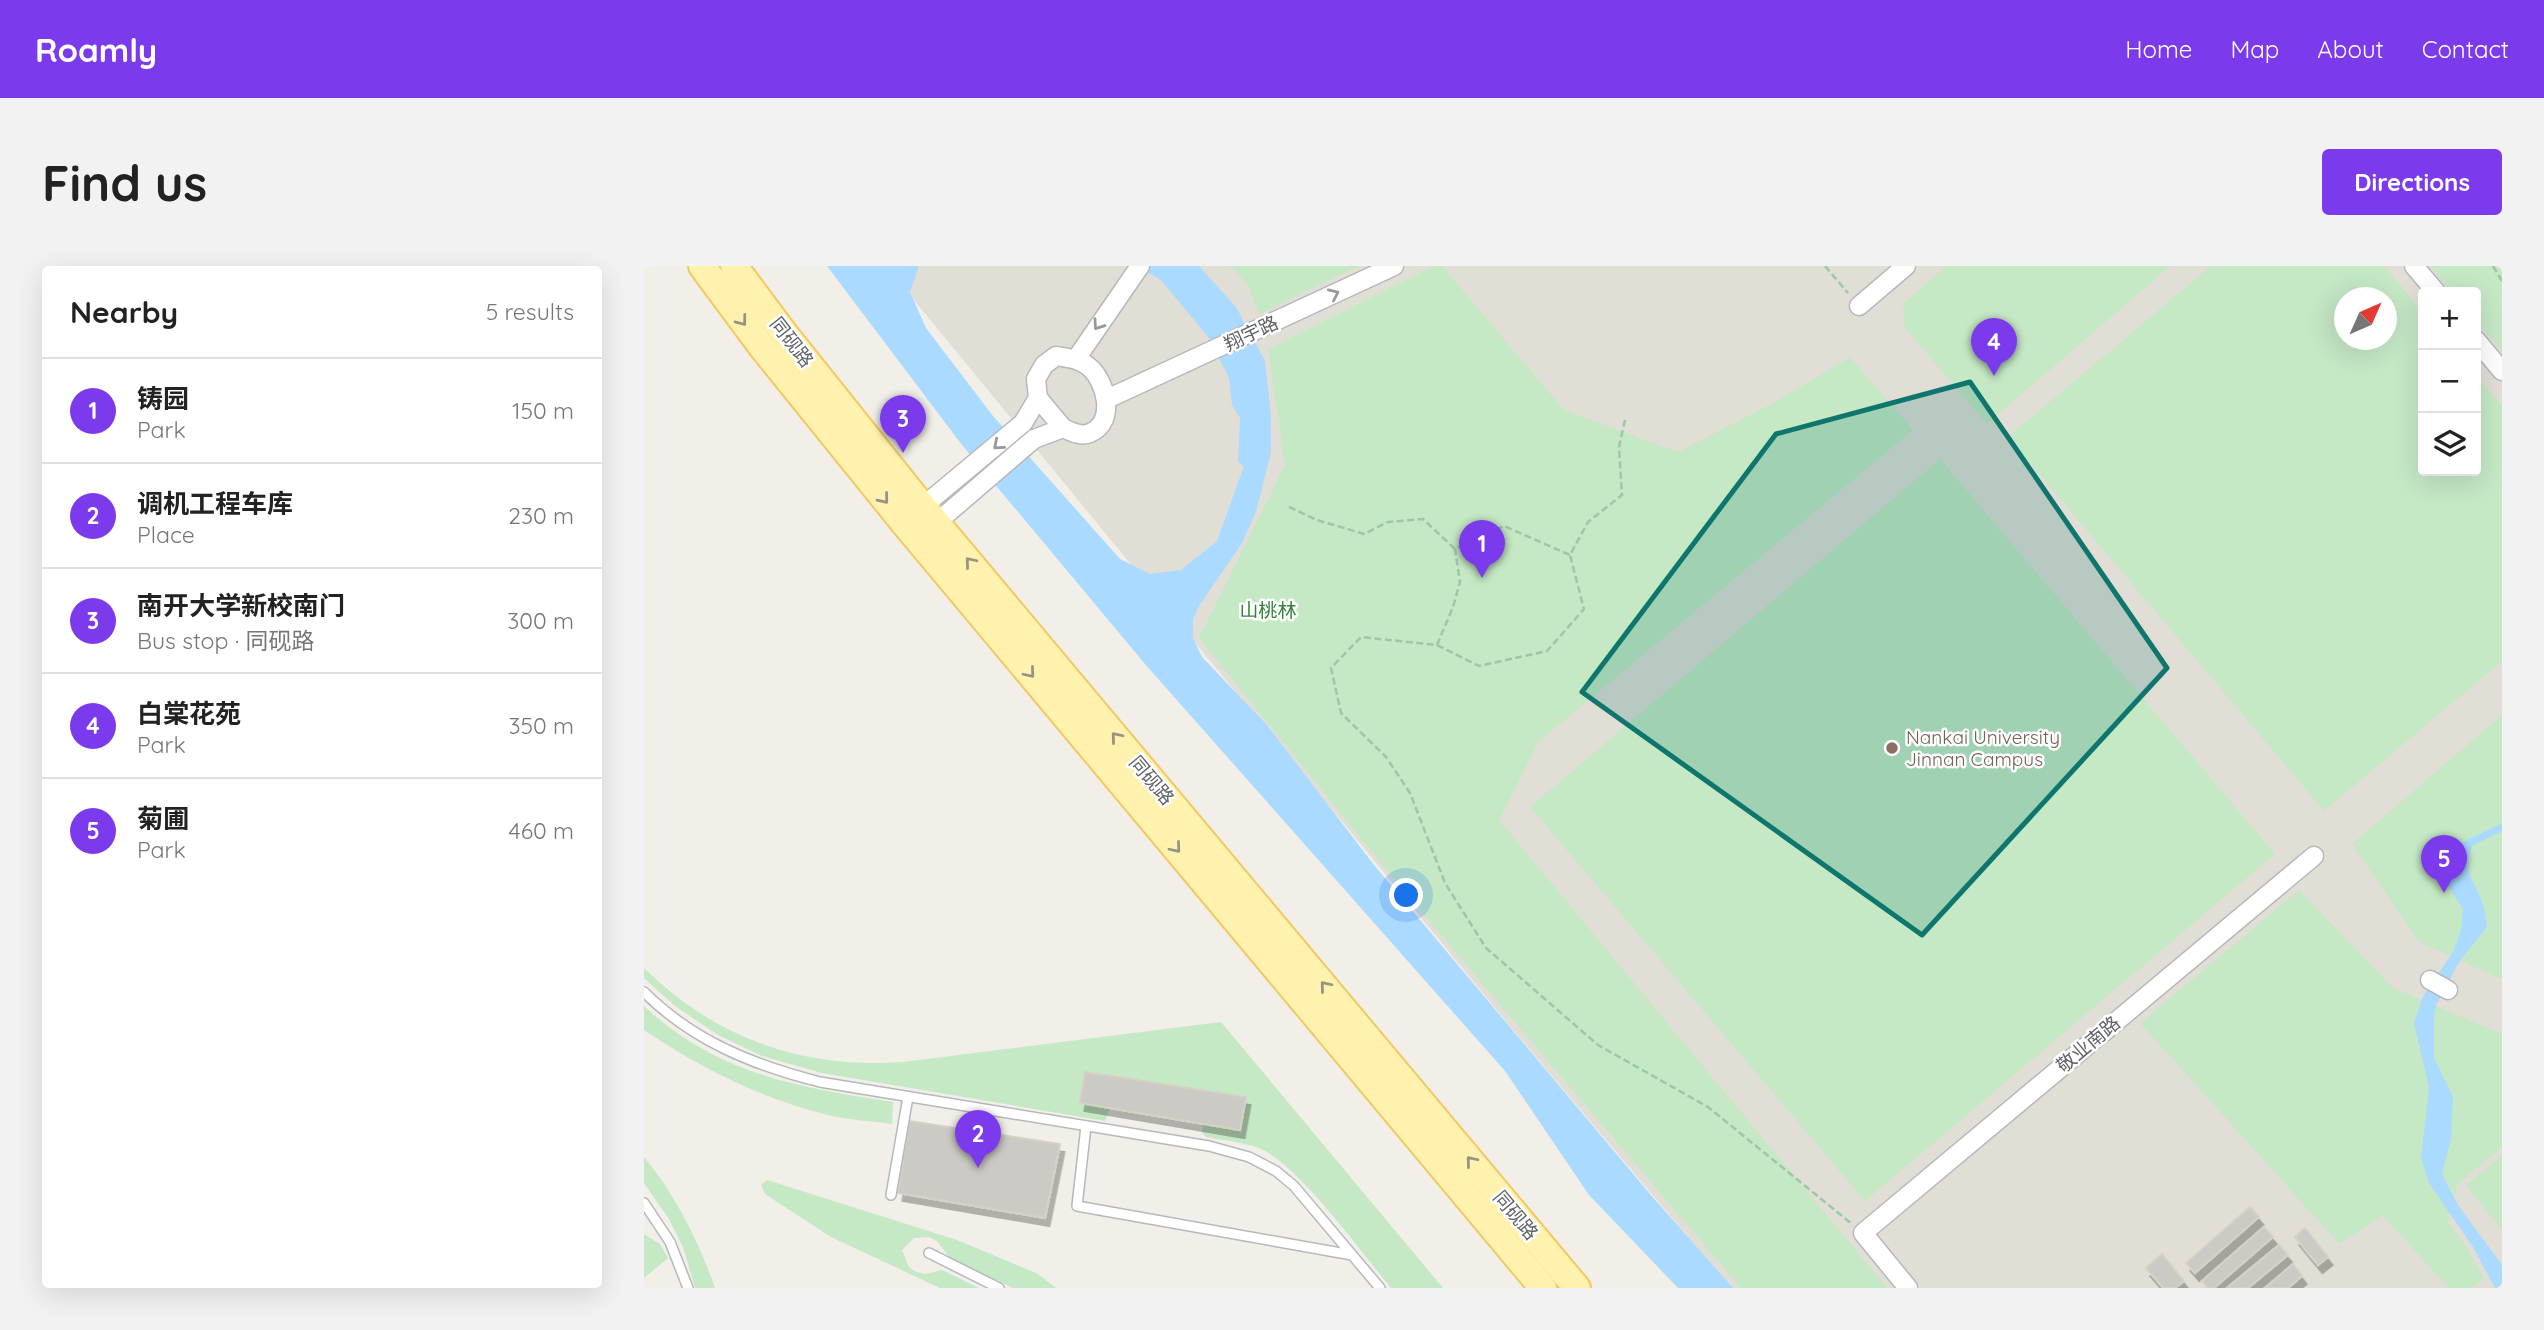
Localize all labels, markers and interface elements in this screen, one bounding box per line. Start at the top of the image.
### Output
text: Roamly [35,29,157,70]
text: Home [2125,34,2192,64]
text: Map [2230,34,2279,64]
text: About [2317,34,2384,64]
text: Contact [2422,34,2509,64]
button: Directions [2322,149,2502,215]
text: Find us [42,152,207,213]
north arrow [2334,287,2397,350]
map controls [2418,287,2481,476]
button: + [2418,287,2481,350]
one-way arrow [1327,289,1339,303]
text: Nearby [70,293,178,331]
text: 5 results [486,297,574,326]
street label: 翔宇路 [1220,310,1282,356]
street label: 同砚路 [765,312,819,372]
one-way arrow [734,313,747,326]
one-way arrow [1094,317,1106,330]
pin: 4 [1971,318,2017,376]
button: − [2418,350,2481,413]
text: 铸园 [137,382,189,415]
pin: 3 [880,395,926,453]
text: 1 [89,396,97,425]
text: 150 m [512,396,574,425]
button: layers [2418,413,2481,476]
text: Park [137,415,186,444]
one-way arrow [993,437,1006,449]
text: 调机工程车库 [137,487,293,520]
one-way arrow [876,491,889,503]
text: 2 [86,501,100,530]
text: 230 m [508,501,574,530]
text: Place [137,520,195,549]
pin: 1 [1459,520,1505,578]
one-way arrow [965,558,978,570]
text: 南开大学新校南门 [137,589,345,622]
park label: 山桃林 [1239,598,1297,622]
text: 3 [87,606,99,635]
text: 300 m [507,606,574,635]
text: Bus stop · 同砚路 [137,626,314,655]
one-way arrow [1022,665,1034,678]
text: 白棠花苑 [137,697,241,730]
text: 4 [86,711,100,740]
text: 350 m [508,711,574,740]
place label: Nankai University Jinnan Campus [1906,725,2060,771]
text: Park [137,730,186,759]
one-way arrow [1111,732,1124,744]
marker: Nankai University Jinnan Campus [1884,740,1900,756]
street label: 同砚路 [1124,750,1180,810]
text: 菊圃 [137,802,189,835]
text: 5 [86,816,100,845]
text: 460 m [509,816,574,845]
text: Park [137,835,186,864]
pin: 5 [2421,835,2467,893]
one-way arrow [1168,840,1180,853]
your location [1389,878,1423,912]
one-way arrow [1320,982,1333,994]
street label: 敬业南路 [2051,1010,2125,1078]
pin: 2 [955,1110,1001,1168]
one-way arrow [1466,1156,1479,1168]
street label: 同砚路 [1488,1185,1544,1245]

